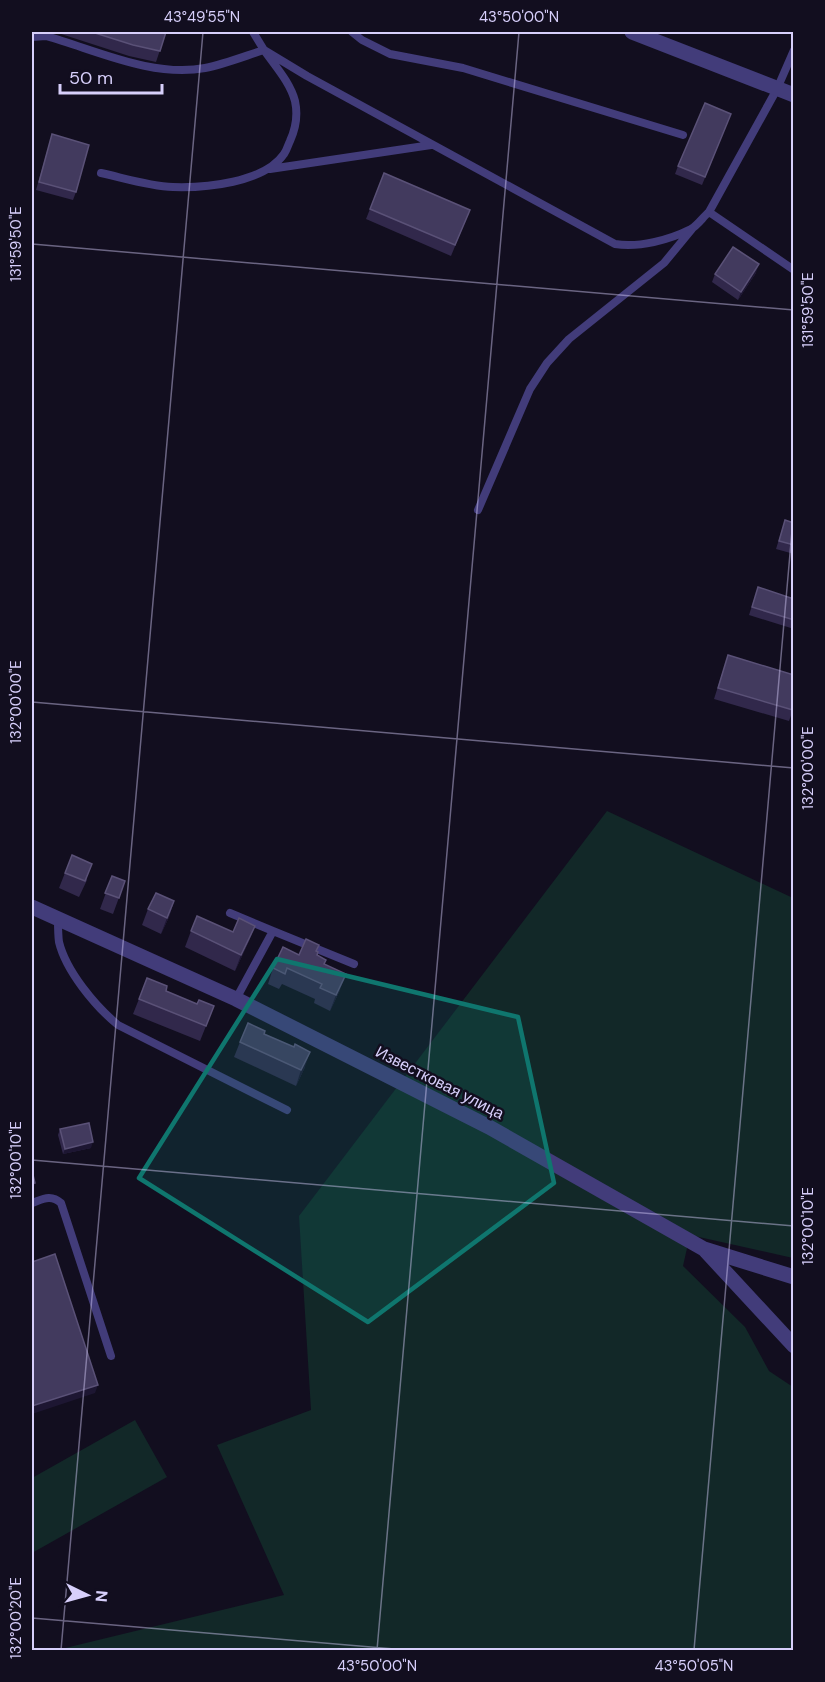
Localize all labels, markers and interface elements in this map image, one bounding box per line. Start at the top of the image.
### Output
text: 43°49'55"N [164,7,240,27]
text: 43°50'00"N [479,7,559,27]
scale bar [60,57,162,95]
text: 50 m [69,66,113,90]
text: 131°59'50"E [6,206,26,282]
text: 131°59'50"E [798,272,818,348]
text: 132°00'00"E [6,660,26,744]
text: 132°00'00"E [798,726,818,810]
street label: Известковая улица [372,1041,508,1124]
text: 132°00'10"E [6,1121,26,1199]
text: 132°00'10"E [798,1187,818,1265]
north arrow [57,1565,117,1625]
text: 132°00'20"E [6,1577,26,1659]
text: N [90,1590,112,1603]
text: 43°50'00"N [337,1656,417,1676]
text: 43°50'05"N [655,1656,733,1676]

